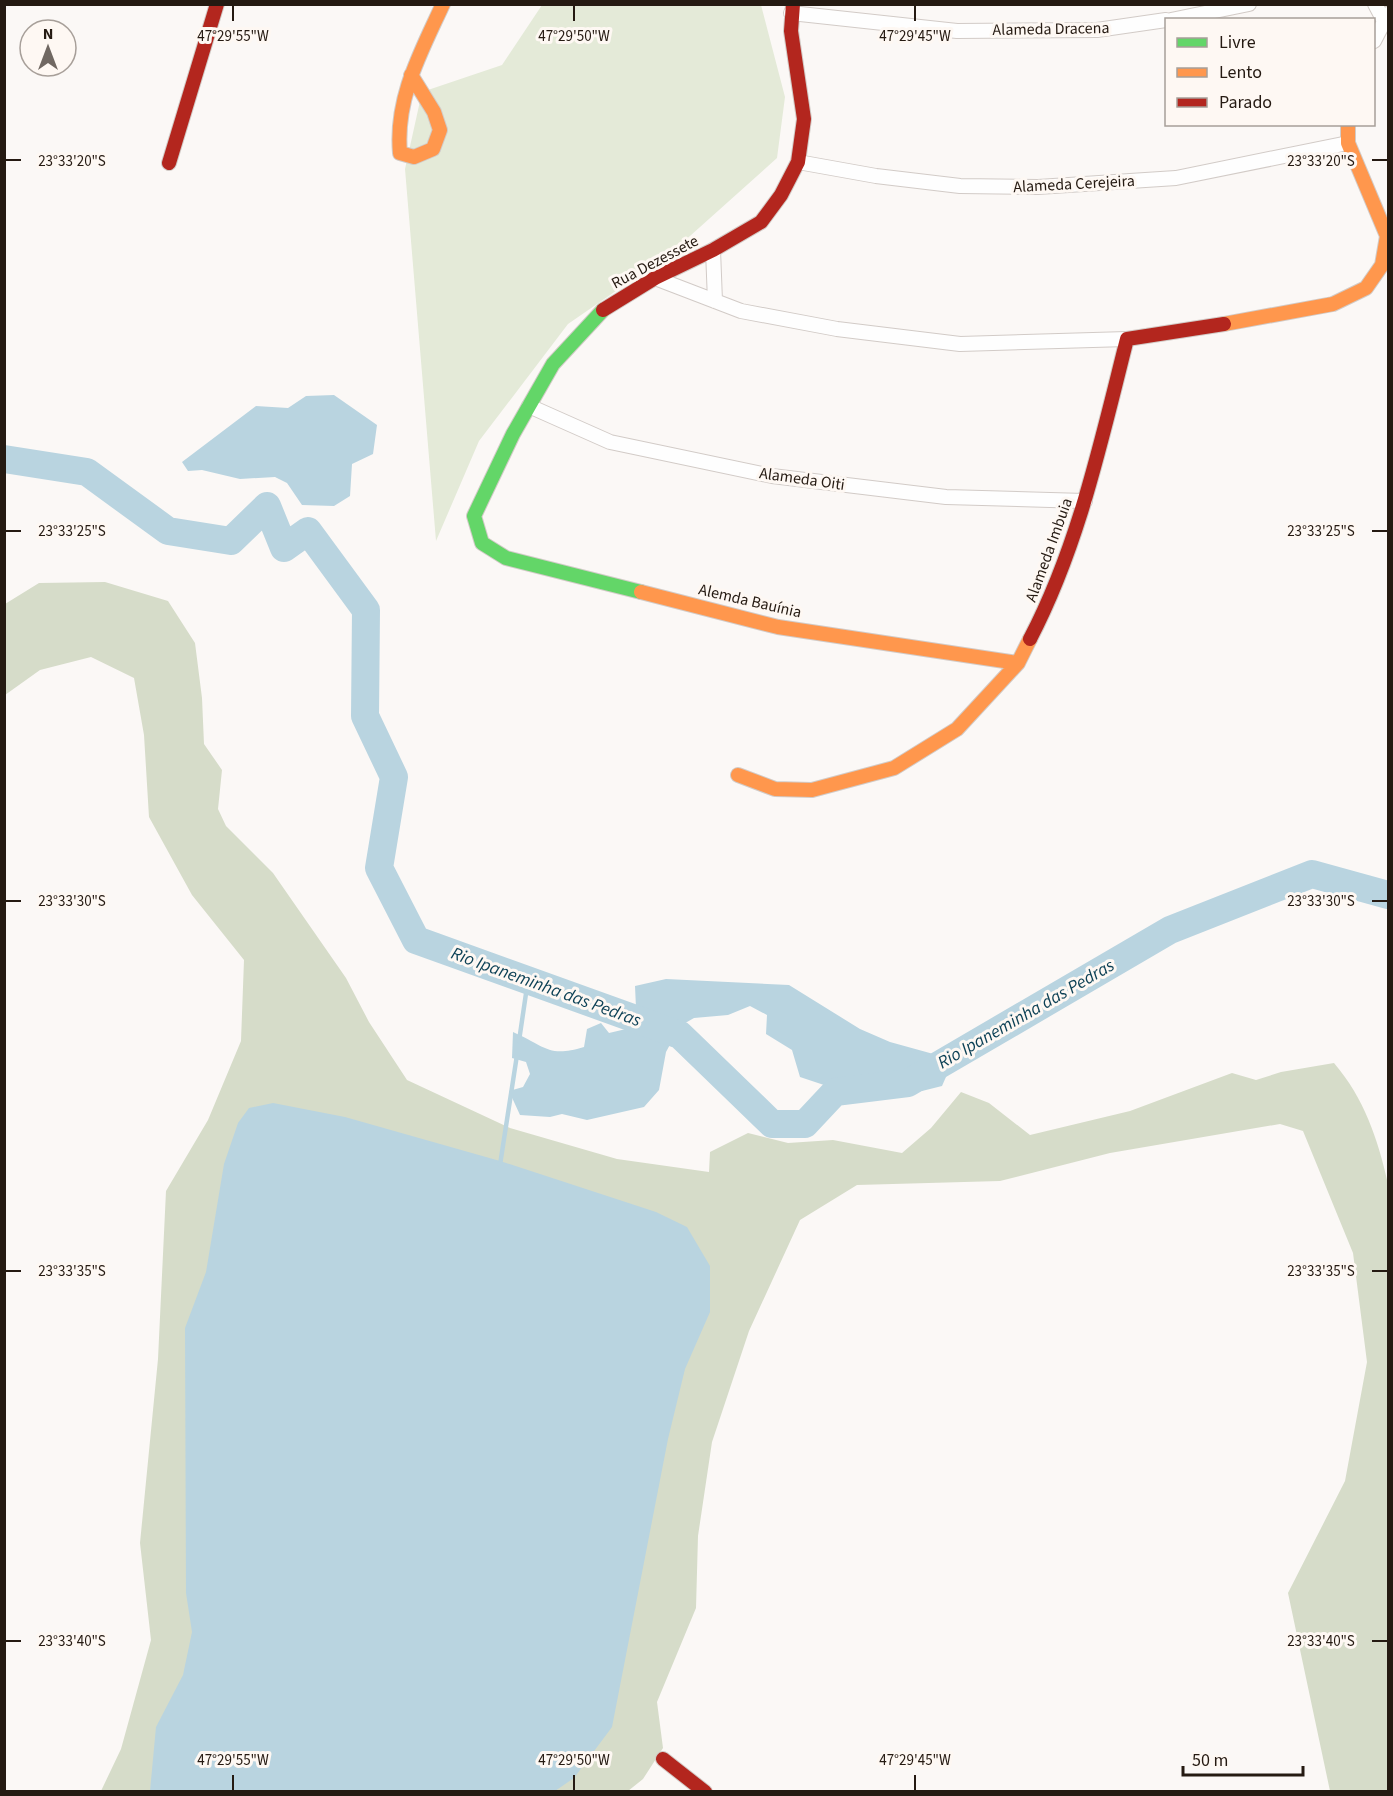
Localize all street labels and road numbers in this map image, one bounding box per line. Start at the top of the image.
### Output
street label: Alameda Dracena [992,17,1110,41]
street label: Alameda Cerejeira [1013,170,1135,198]
street label: Rua Dezessete [608,230,702,294]
street label: Alameda Oiti [758,462,846,496]
street label: Alameda Imbuia [1020,495,1078,605]
street label: Alemda Bauínia [696,578,804,624]

